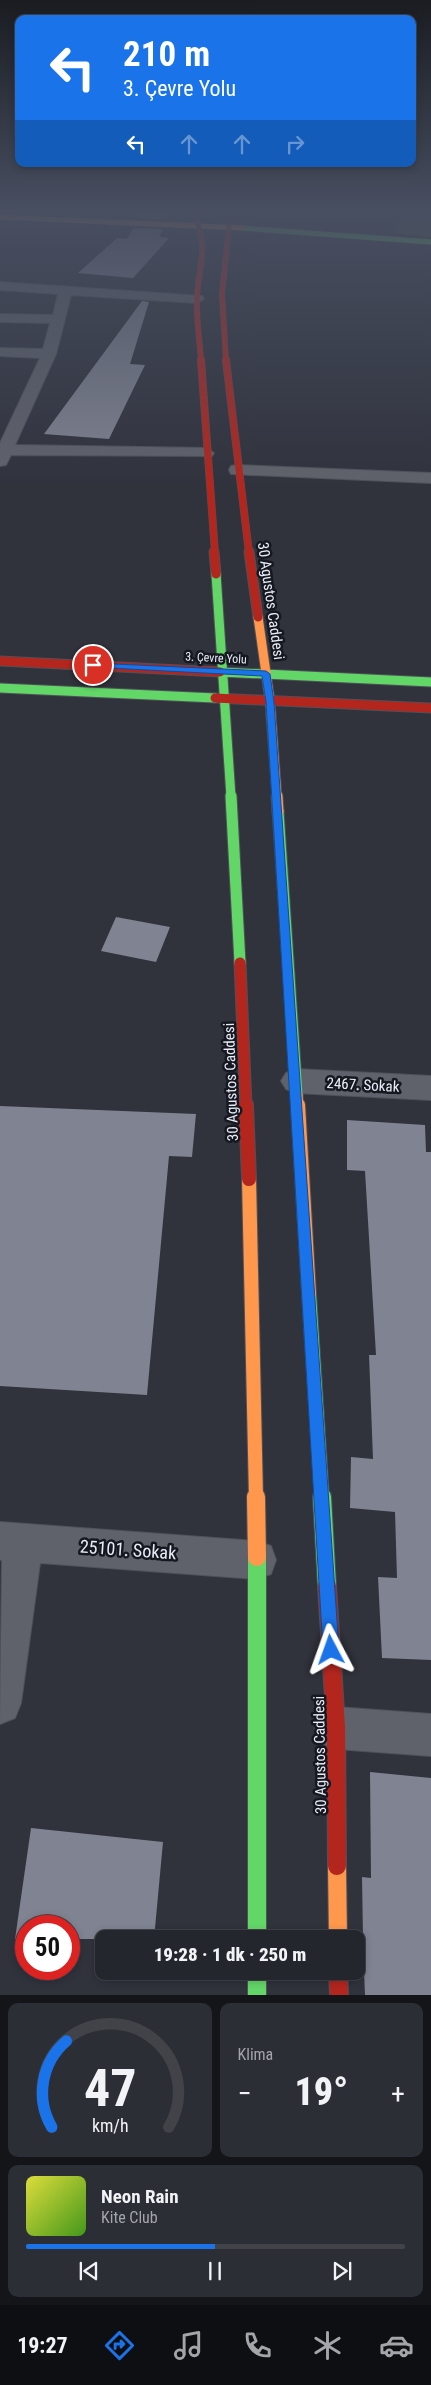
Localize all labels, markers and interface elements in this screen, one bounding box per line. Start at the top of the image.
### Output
text: 210 m [123,34,210,75]
icon: left [40,35,105,100]
text: 3. Çevre Yolu [123,76,236,101]
icon: left [122,130,150,158]
icon: ahead [175,130,203,158]
icon: ahead [228,130,256,158]
icon: right [281,130,309,158]
street label: 30 Agustos Caddesi [254,541,288,661]
pin [72,644,114,686]
street label: 3. Çevre Yolu [185,649,247,667]
icon: arrive [79,651,107,679]
street label: 30 Agustos Caddesi [220,1023,242,1141]
street label: 2467. Sokak [326,1074,400,1096]
street label: 25101. Sokak [79,1536,177,1563]
position arrow [304,1623,356,1675]
street label: 30 Agustos Caddesi [310,1696,330,1814]
speed limit sign: 50 [15,1915,80,1980]
text: 19:28 · 1 dk · 250 m [154,1943,306,1966]
text: Klima [238,2045,273,2064]
text: 47 [83,2058,136,2119]
text: 19° [295,2070,348,2114]
text: − [238,2077,252,2110]
text: + [391,2077,405,2110]
text: km/h [91,2115,128,2136]
text: Neon Rain [101,2185,179,2208]
text: Kite Club [101,2208,158,2227]
icon: previous [75,2257,103,2285]
icon: pause [201,2257,229,2285]
icon: next [328,2257,356,2285]
icon: directions [102,2328,137,2363]
icon: music [171,2328,206,2363]
icon: phone [240,2328,275,2363]
icon: climate [310,2328,345,2363]
icon: car [379,2328,414,2363]
text: 19:27 [17,2333,68,2358]

